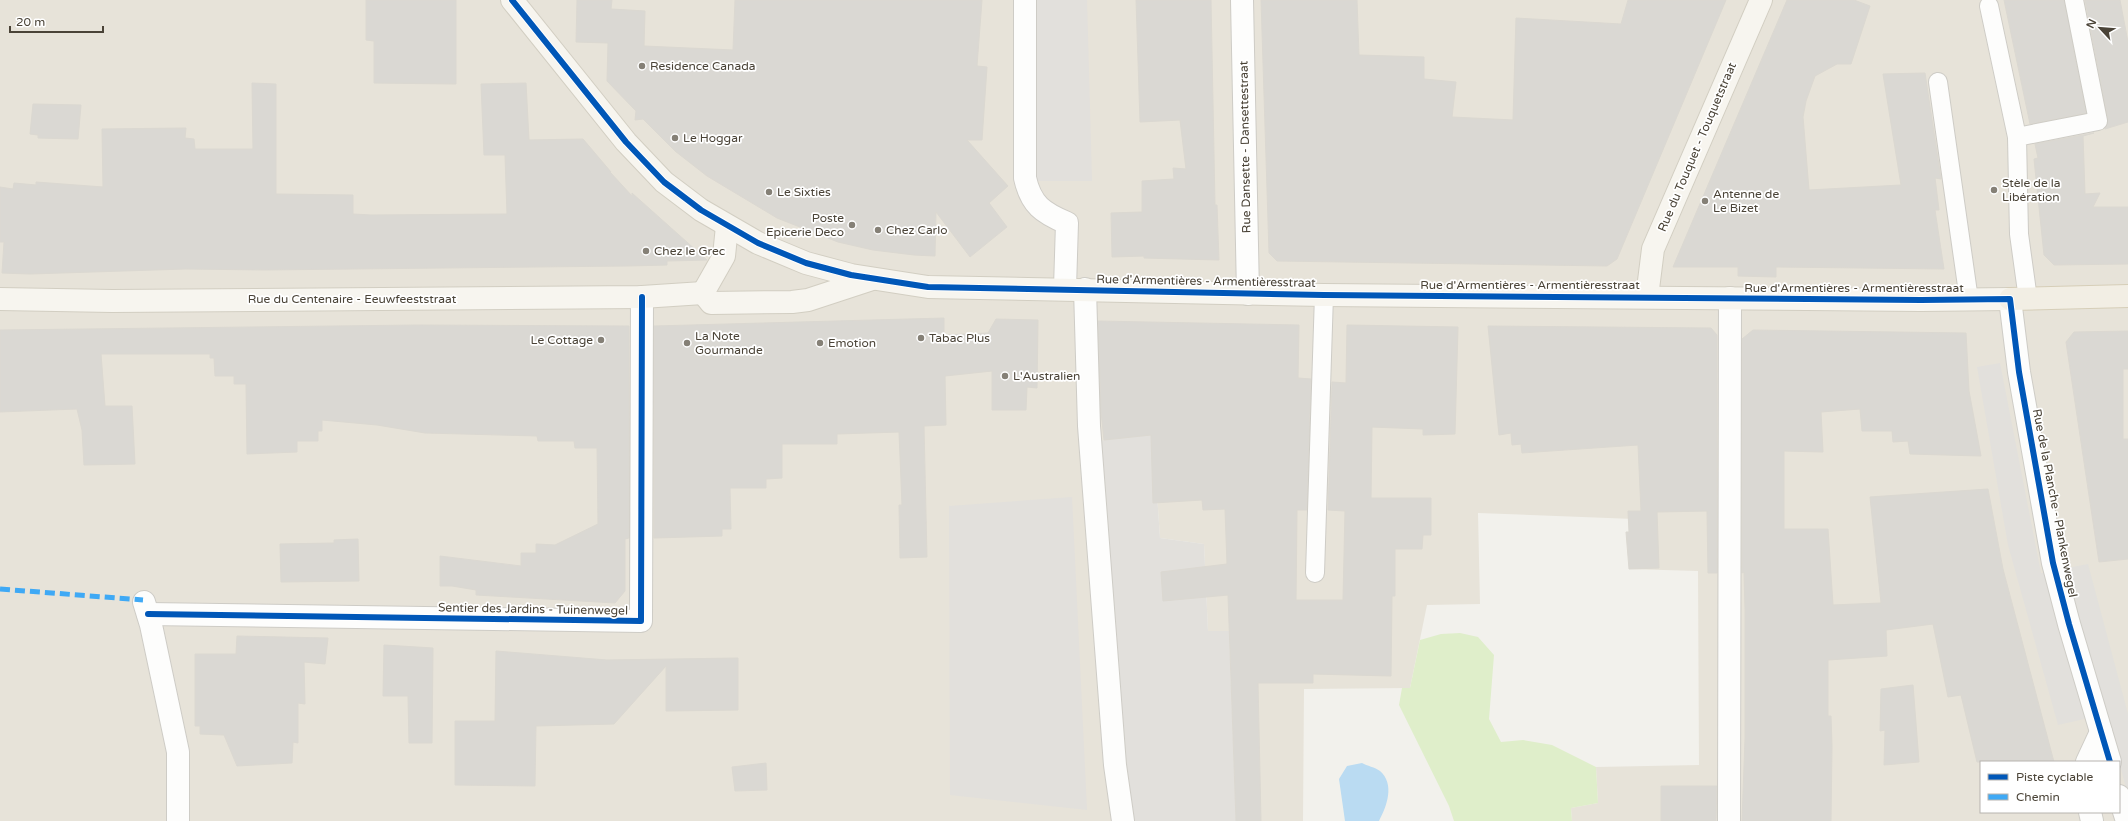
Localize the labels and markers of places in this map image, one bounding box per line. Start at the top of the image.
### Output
place label: Residence Canada [650,59,755,73]
marker: Residence Canada [637,61,647,71]
place label: Le Hoggar [683,131,743,145]
marker: Le Hoggar [670,133,680,143]
place label: Stèle de la Libération [2002,176,2061,204]
place label: Le Sixties [777,185,831,199]
marker: Stèle de la Libération [1989,185,1999,195]
marker: Le Sixties [764,187,774,197]
place label: Antenne de Le Bizet [1713,187,1779,215]
marker: Antenne de Le Bizet [1700,196,1710,206]
place label: Poste Epicerie Deco [766,211,844,239]
marker: Poste Epicerie Deco [847,220,857,230]
place label: Chez Carlo [886,223,948,237]
marker: Chez Carlo [873,225,883,235]
place label: Chez le Grec [654,244,725,258]
marker: Chez le Grec [641,246,651,256]
place label: La Note Gourmande [695,329,763,357]
place label: Tabac Plus [929,331,990,345]
place label: Le Cottage [531,333,593,347]
marker: Tabac Plus [916,333,926,343]
marker: Le Cottage [596,335,606,345]
place label: Emotion [828,336,876,350]
marker: La Note Gourmande [682,338,692,348]
marker: Emotion [815,338,825,348]
place label: L'Australien [1013,369,1080,383]
marker: L'Australien [1000,371,1010,381]

